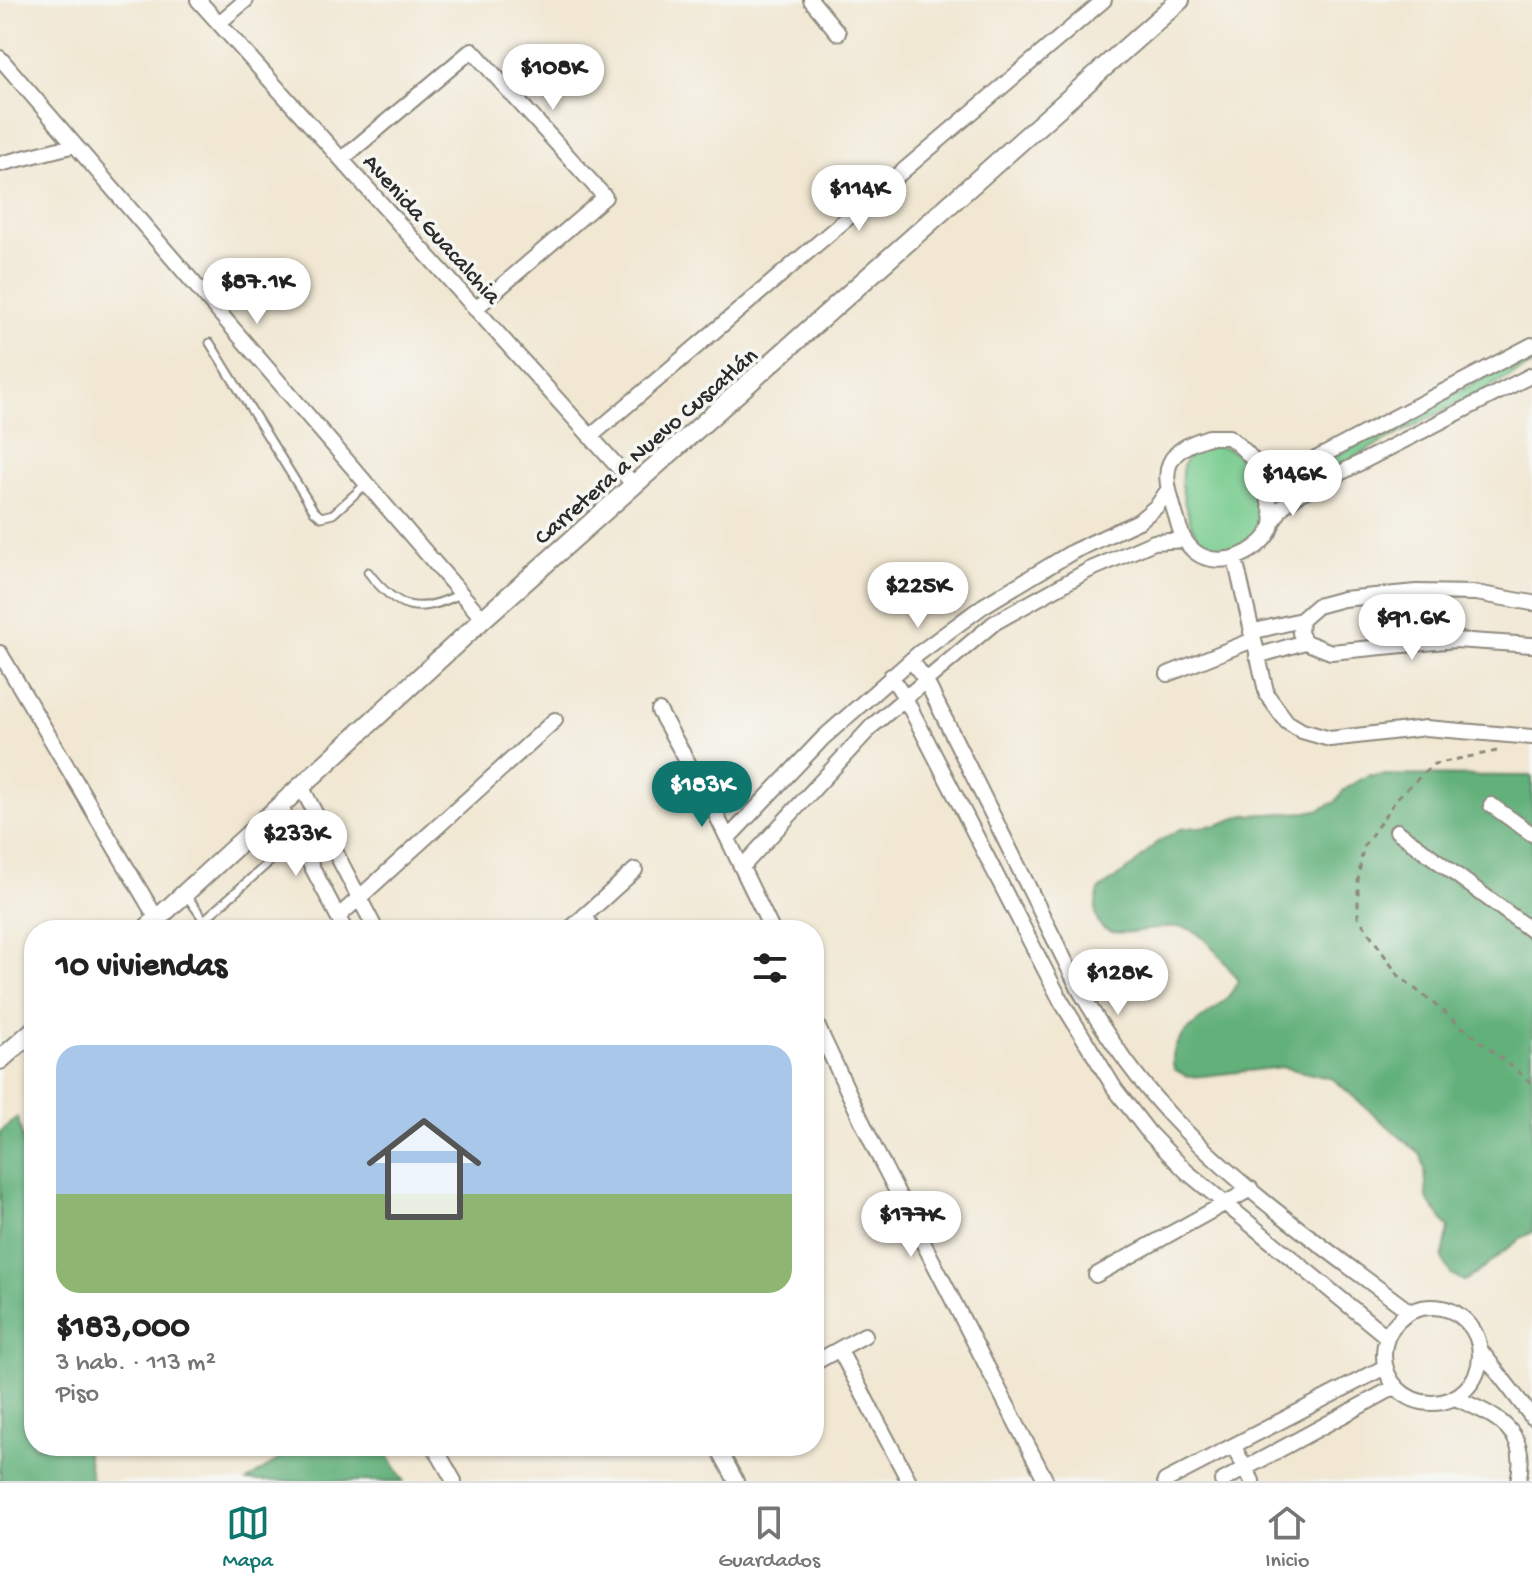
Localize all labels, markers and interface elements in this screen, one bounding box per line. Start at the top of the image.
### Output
pin: $108K [497,44,609,112]
text: $108K [520,54,586,85]
street label: Avenida Guacalchia [355,149,506,312]
pin: $114K [803,165,915,233]
text: $114K [829,175,889,206]
pin: $87.1K [192,258,322,326]
text: $87.1K [221,268,293,299]
street label: Carretera a Nuevo Cuscatlán [530,342,765,553]
pin: $146K [1237,450,1349,518]
text: $146K [1262,460,1324,491]
pin: $225K [862,562,974,630]
text: $225K [885,572,951,603]
pin: $91.6K [1347,594,1477,662]
text: $91.6K [1377,604,1447,635]
pin: $183K [646,761,758,829]
text: $183K [670,771,734,802]
pin: $233K [240,810,352,878]
text: $233K [263,820,329,851]
icon: filters [748,946,792,990]
text: 10 viviendas [56,948,227,988]
pin: $128K [1062,949,1174,1017]
text: $128K [1086,959,1150,990]
icon: home [352,1097,496,1241]
pin: $177K [855,1191,967,1259]
text: $177K [879,1201,943,1232]
text: $183,000 [56,1309,190,1349]
text: 3 hab. · 113 m² [56,1349,216,1380]
text: Piso [56,1380,99,1411]
tab: Mapa [223,1501,273,1575]
tab: Guardados [718,1501,820,1575]
tab: Inicio [1265,1501,1309,1575]

